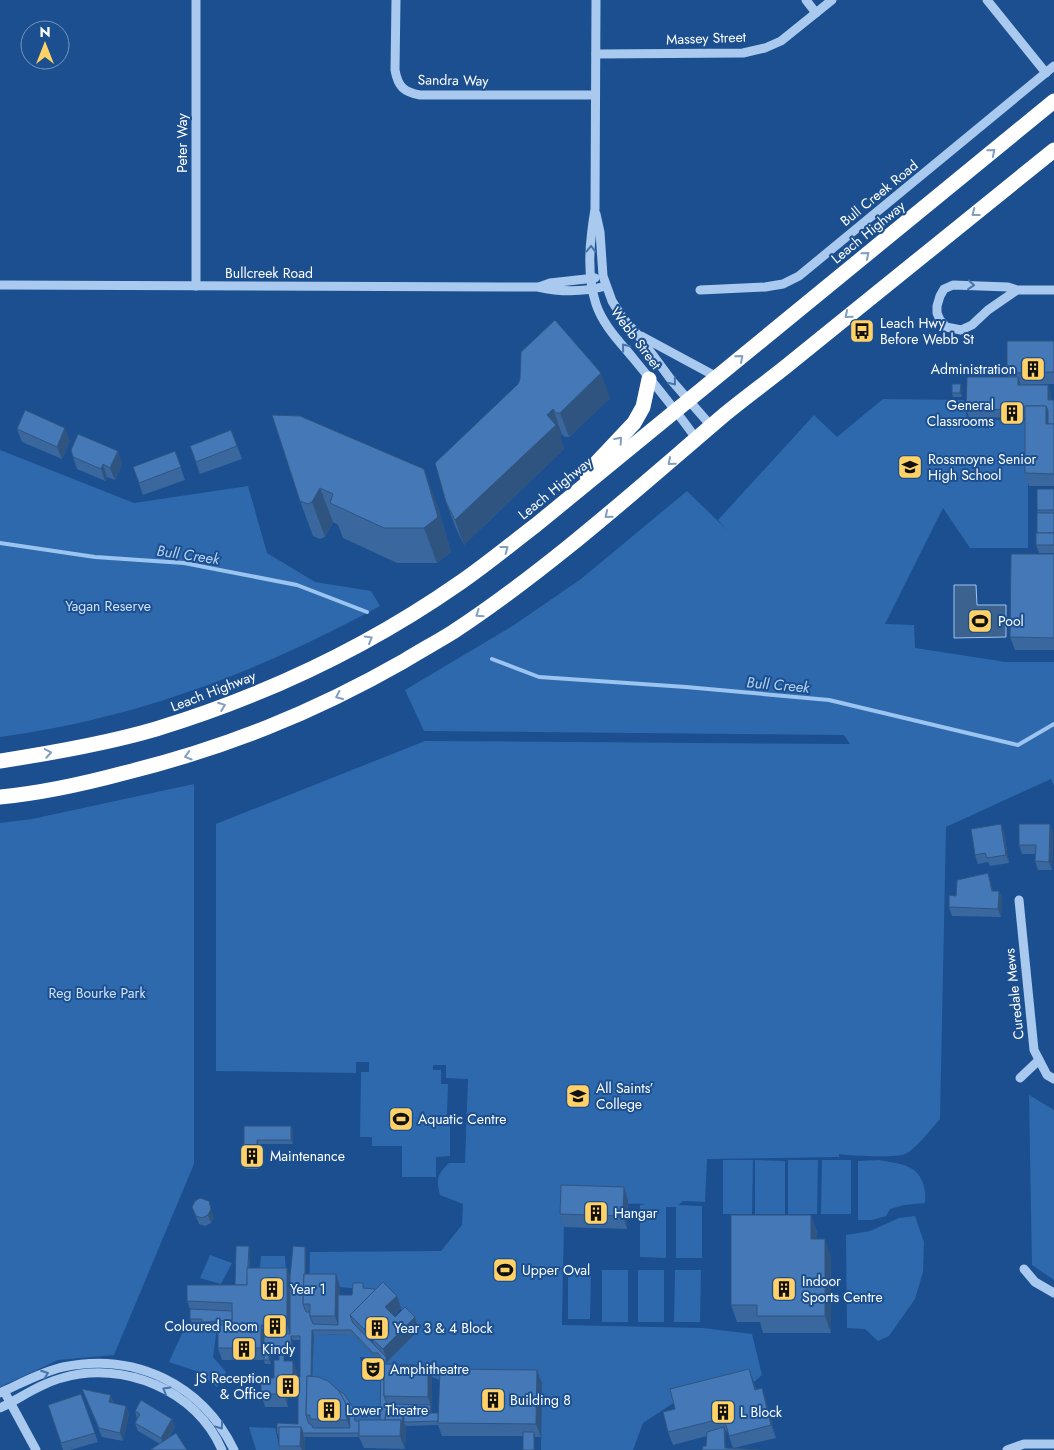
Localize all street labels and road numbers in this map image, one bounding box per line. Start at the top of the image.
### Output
street label: Massey Street [666,27,747,49]
street label: Sandra Way [417,69,489,91]
street label: Peter Way [172,113,192,173]
street label: Bull Creek Road [836,155,922,231]
street label: Leach Highway [827,195,910,268]
street label: Bullcreek Road [225,263,313,283]
street label: Webb Street [606,303,666,374]
street label: Leach Highway [514,451,597,524]
street label: Leach Highway [168,665,259,716]
street label: Curedale Mews [999,947,1029,1041]

